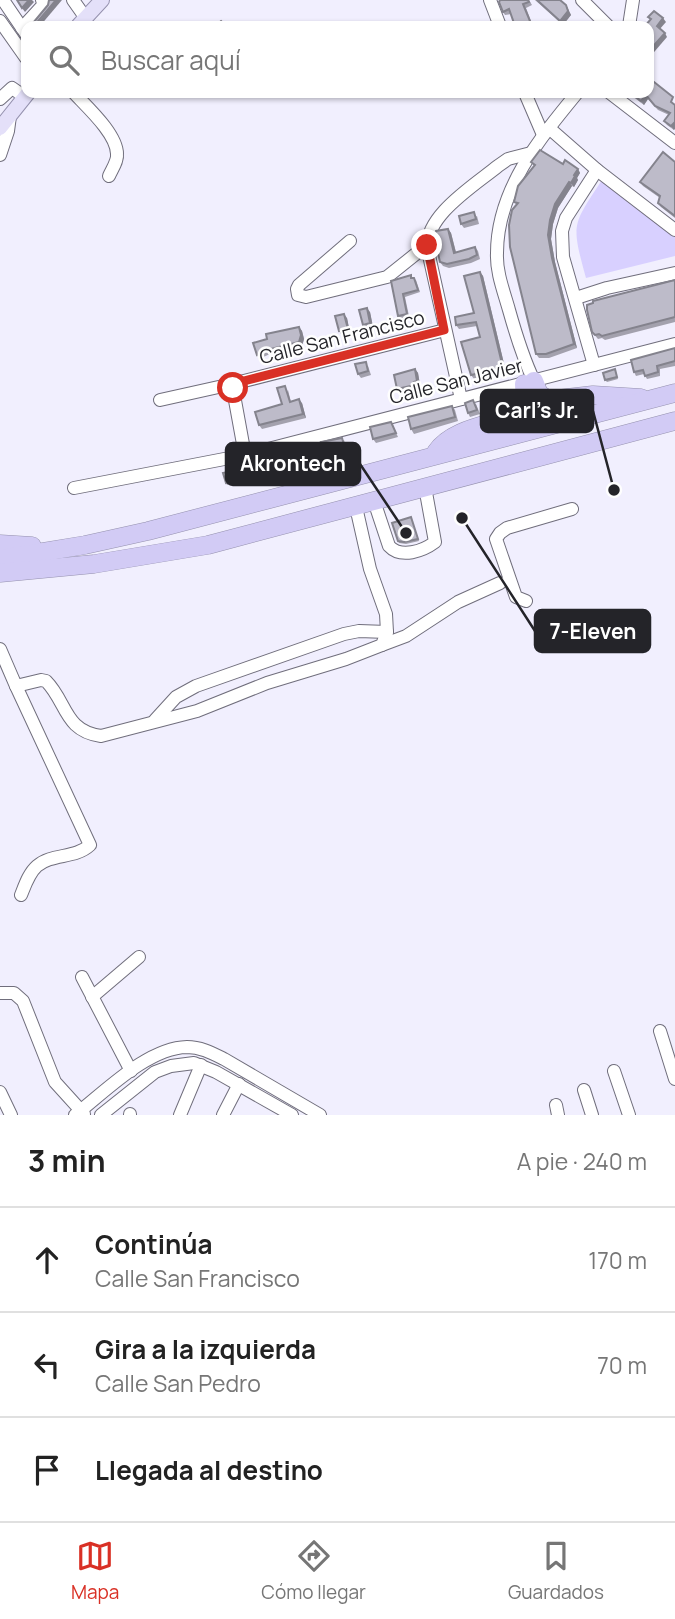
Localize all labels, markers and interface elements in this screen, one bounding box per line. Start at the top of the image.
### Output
search box [21,21,654,98]
icon: search [45,41,83,79]
text: Buscar aquí [101,42,241,78]
route end [411,229,442,260]
street label: Calle San Francisco [257,304,427,370]
street label: Calle San Javier [387,352,525,410]
route start [217,372,248,403]
callout: Carl's Jr. [481,390,593,432]
text: Carl's Jr. [495,396,579,424]
callout: Akrontech [226,443,360,485]
text: Akrontech [240,449,346,477]
callout: 7-Eleven [535,610,650,652]
text: 7-Eleven [549,617,637,645]
text: 3 min [28,1140,106,1181]
text: A pie · 240 m [517,1145,647,1177]
text: Continúa [95,1226,213,1262]
icon: ahead [28,1241,66,1279]
text: 170 m [588,1244,647,1276]
text: Calle San Francisco [95,1262,300,1294]
text: Gira a la izquierda [95,1331,316,1367]
icon: left [28,1346,66,1384]
text: 70 m [597,1349,647,1381]
text: Calle San Pedro [95,1367,261,1399]
icon: arrive [28,1451,66,1489]
text: Llegada al destino [95,1452,323,1488]
tab: Mapa [71,1537,119,1605]
tab: Cómo llegar [261,1537,366,1605]
tab: Guardados [508,1537,604,1605]

